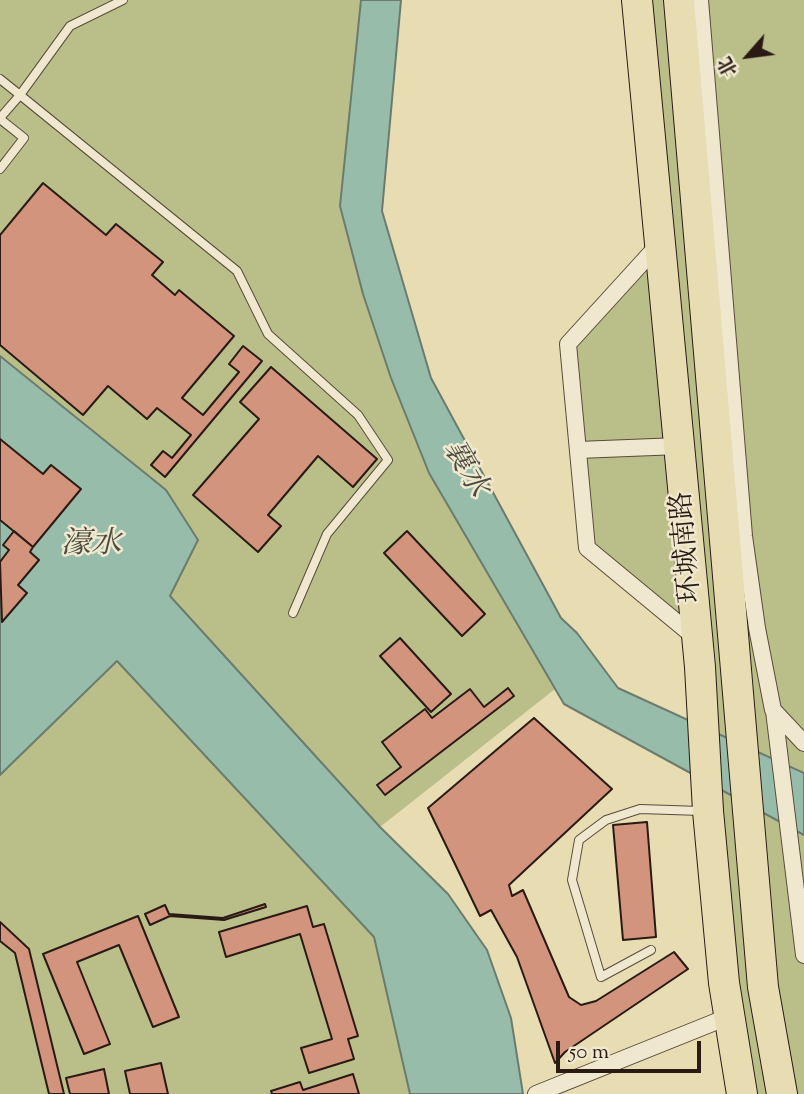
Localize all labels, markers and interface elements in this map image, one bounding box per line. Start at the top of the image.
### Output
north arrow [713,21,783,91]
text: 北 [713,51,745,81]
water label: 襄水 [432,435,494,505]
street label: 环城南路 [667,490,711,604]
water label: 濠水 [61,529,121,565]
scale bar [559,1028,704,1072]
text: 50 m [569,1038,609,1068]

